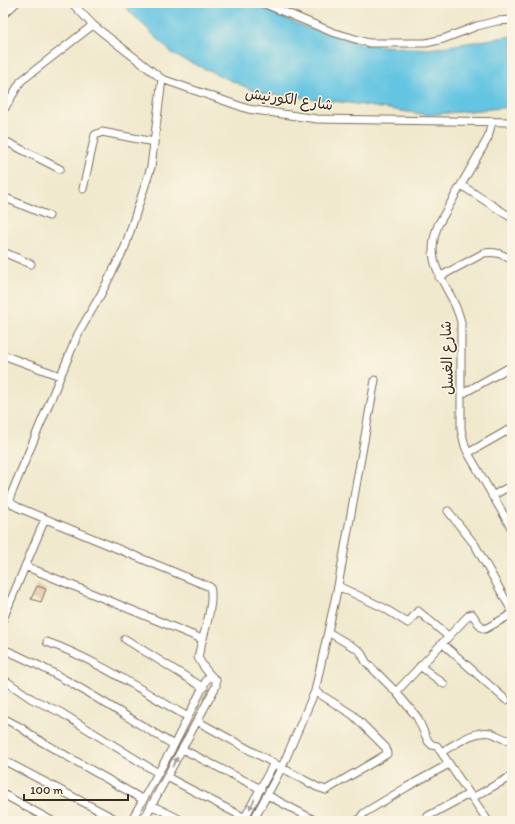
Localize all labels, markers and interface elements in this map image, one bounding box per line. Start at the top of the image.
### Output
street label: شارع الكورنيش [244,84,334,115]
street label: شارع الغسل [437,320,458,396]
one-way arrow [171,756,178,768]
scale bar [24,776,128,802]
text: 100 m [30,783,63,797]
one-way arrow [249,799,256,810]

